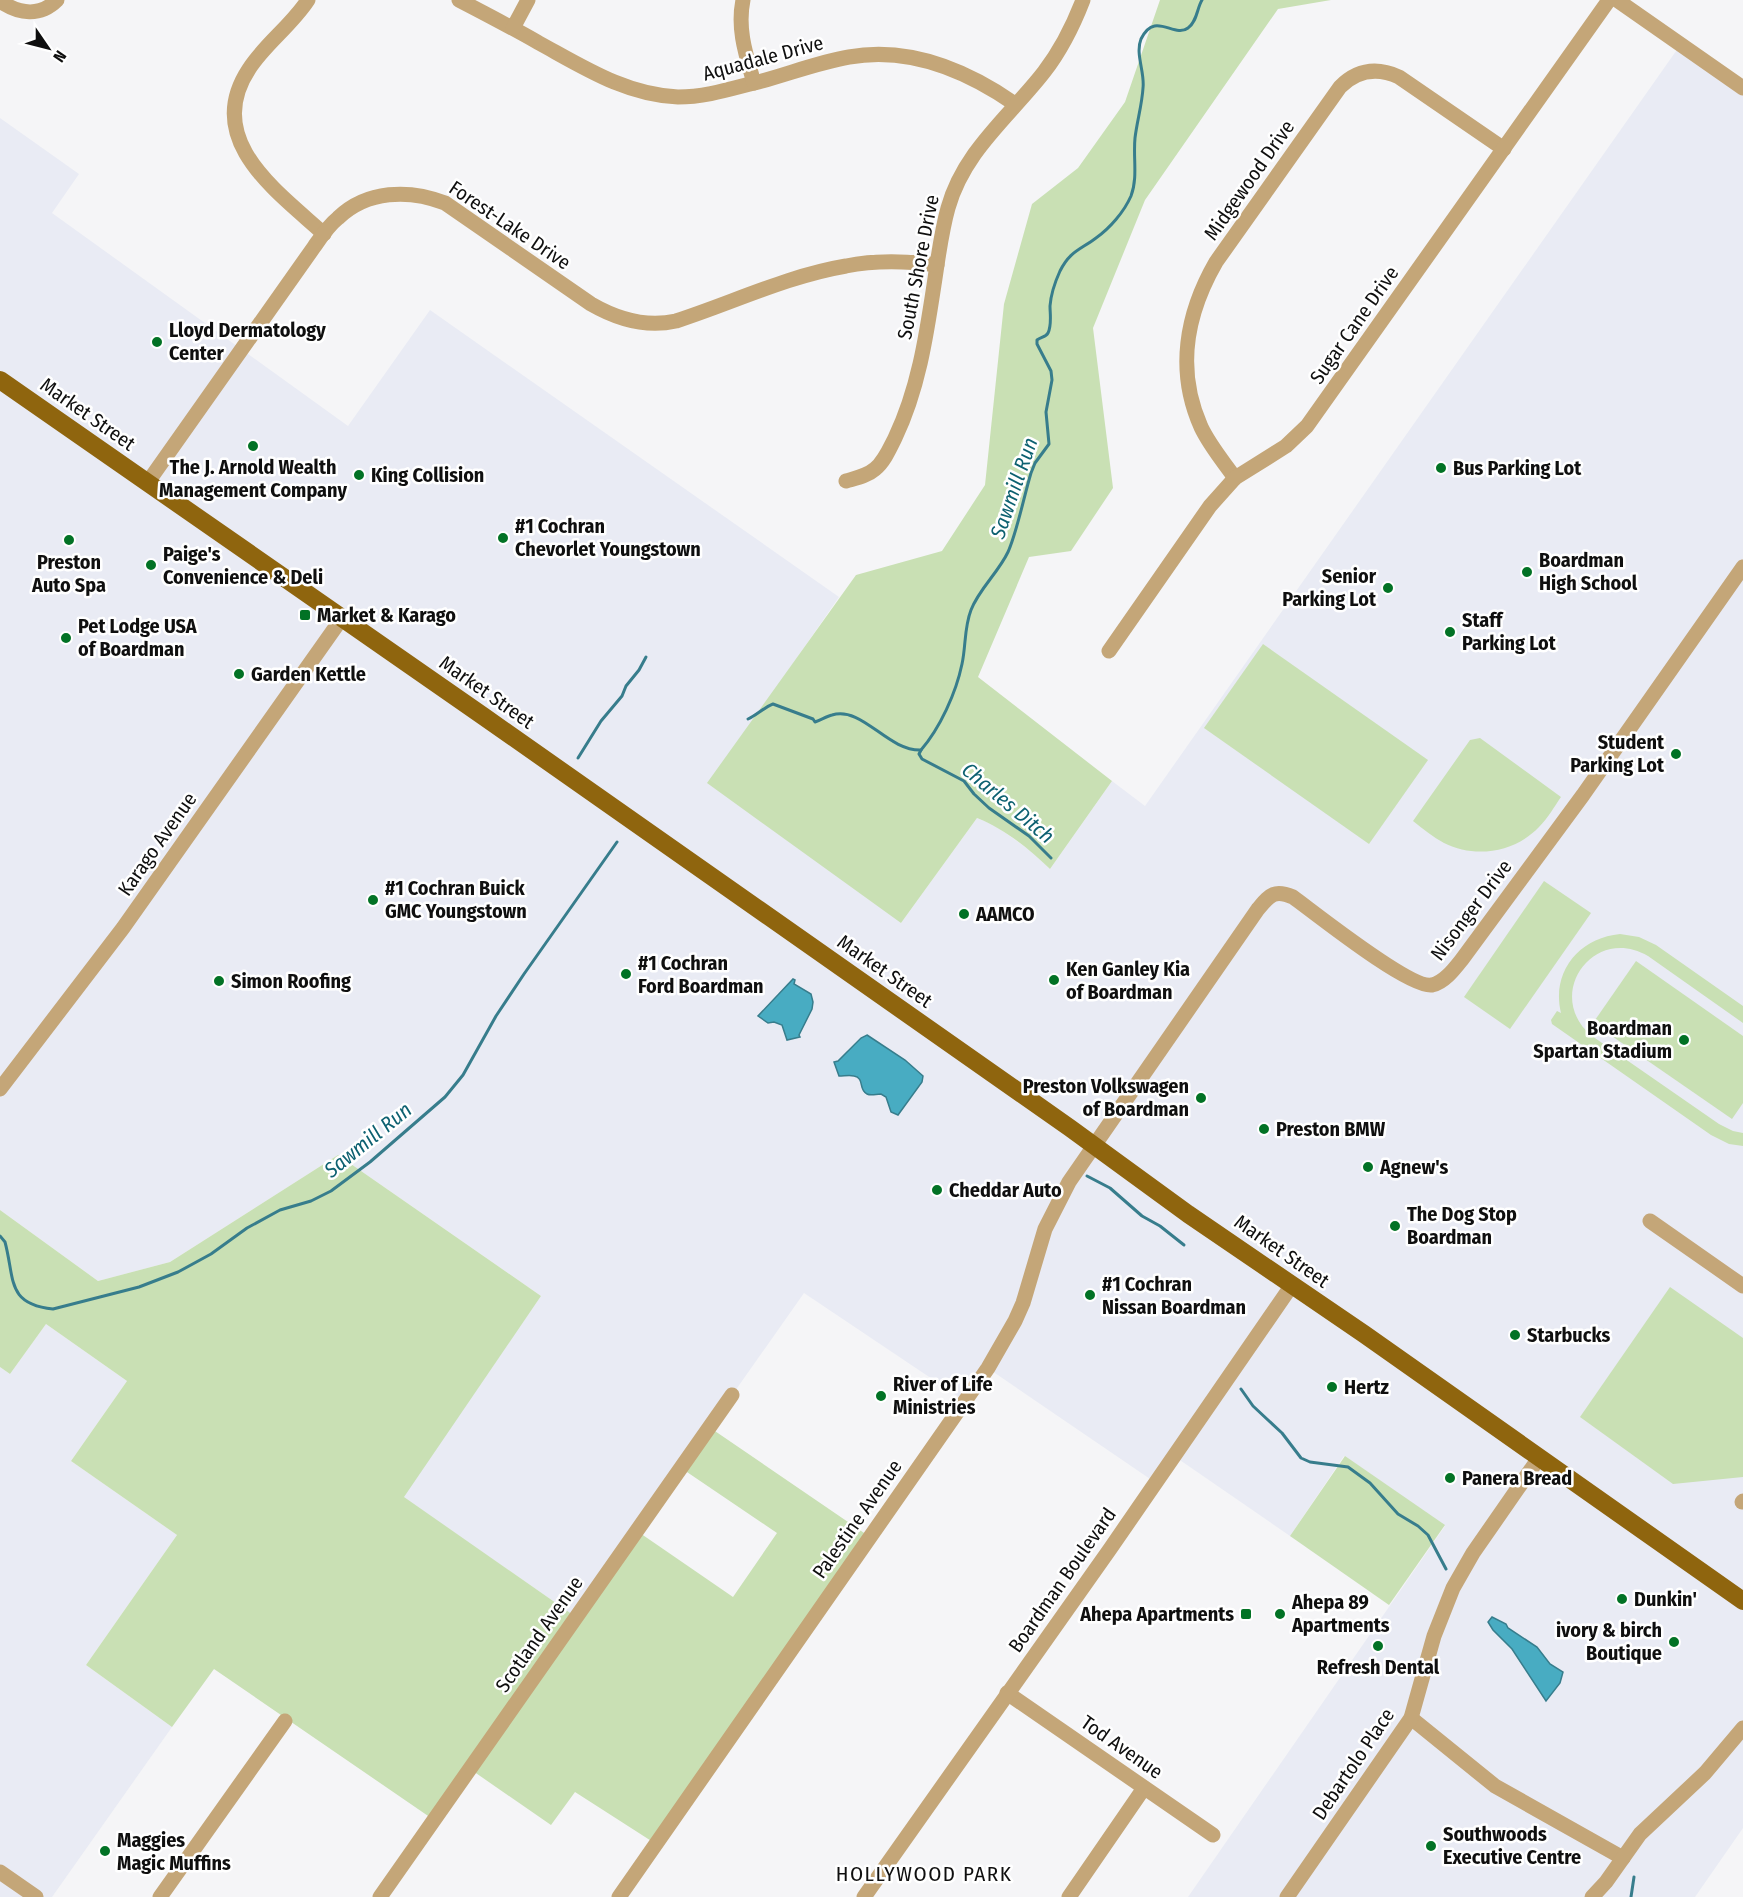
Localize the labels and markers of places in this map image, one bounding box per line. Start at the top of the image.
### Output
place label: Lloyd Dermatology Center [169,318,326,365]
marker: Lloyd Dermatology Center [150,335,164,349]
marker: The J. Arnold Wealth Management Company [246,439,260,453]
place label: The J. Arnold Wealth Management Company [159,455,347,502]
place label: Bus Parking Lot [1453,456,1582,480]
marker: Bus Parking Lot [1434,461,1448,475]
place label: King Collision [371,463,484,487]
marker: King Collision [352,468,366,482]
place label: #1 Cochran Chevorlet Youngstown [515,514,701,561]
marker: #1 Cochran Chevorlet Youngstown [496,531,510,545]
marker: Preston Auto Spa [62,533,76,547]
place label: Paige's Convenience & Deli [163,542,323,589]
place label: Boardman High School [1539,548,1638,595]
place label: Preston Auto Spa [31,550,106,597]
marker: Paige's Convenience & Deli [144,558,158,572]
place label: Senior Parking Lot [1282,564,1377,611]
marker: Boardman High School [1520,565,1534,579]
marker: Senior Parking Lot [1381,581,1395,595]
place label: Market & Karago [317,603,456,627]
marker: Market & Karago [298,608,312,622]
place label: Staff Parking Lot [1462,608,1557,655]
place label: Pet Lodge USA of Boardman [78,614,198,661]
marker: Staff Parking Lot [1443,625,1457,639]
marker: Pet Lodge USA of Boardman [59,631,73,645]
place label: Garden Kettle [251,662,366,686]
marker: Garden Kettle [232,667,246,681]
place label: Student Parking Lot [1570,730,1665,777]
marker: Student Parking Lot [1669,747,1683,761]
place label: #1 Cochran Buick GMC Youngstown [385,876,527,923]
marker: #1 Cochran Buick GMC Youngstown [366,893,380,907]
place label: AAMCO [975,902,1035,926]
marker: AAMCO [957,907,971,921]
place label: #1 Cochran Ford Boardman [638,951,764,998]
place label: Ken Ganley Kia of Boardman [1066,957,1190,1004]
marker: #1 Cochran Ford Boardman [619,967,633,981]
place label: Simon Roofing [231,969,351,993]
marker: Ken Ganley Kia of Boardman [1047,973,1061,987]
marker: Simon Roofing [212,974,226,988]
place label: Boardman Spartan Stadium [1533,1016,1672,1063]
marker: Boardman Spartan Stadium [1677,1033,1691,1047]
place label: Preston Volkswagen of Boardman [1023,1074,1189,1121]
marker: Preston Volkswagen of Boardman [1194,1091,1208,1105]
place label: Preston BMW [1276,1117,1386,1141]
marker: Preston BMW [1257,1122,1271,1136]
place label: Agnew's [1379,1155,1448,1179]
marker: Agnew's [1361,1160,1375,1174]
place label: Cheddar Auto [949,1178,1062,1202]
marker: Cheddar Auto [930,1183,944,1197]
place label: The Dog Stop Boardman [1407,1202,1517,1249]
marker: The Dog Stop Boardman [1388,1219,1402,1233]
place label: #1 Cochran Nissan Boardman [1102,1272,1246,1319]
marker: #1 Cochran Nissan Boardman [1083,1288,1097,1302]
place label: Starbucks [1527,1323,1611,1347]
marker: Starbucks [1508,1328,1522,1342]
place label: River of Life Ministries [893,1372,993,1419]
place label: Hertz [1344,1375,1390,1399]
marker: Hertz [1325,1380,1339,1394]
marker: River of Life Ministries [874,1389,888,1403]
place label: Panera Bread [1462,1466,1572,1490]
marker: Panera Bread [1443,1471,1457,1485]
place label: Dunkin' [1634,1587,1697,1611]
place label: Ahepa 89 Apartments [1291,1590,1390,1637]
marker: Dunkin' [1615,1592,1629,1606]
place label: Ahepa Apartments [1079,1602,1234,1626]
marker: Ahepa Apartments [1239,1607,1253,1621]
marker: Ahepa 89 Apartments [1273,1607,1287,1621]
place label: ivory & birch Boutique [1556,1618,1662,1665]
marker: ivory & birch Boutique [1667,1635,1681,1649]
marker: Refresh Dental [1371,1639,1385,1653]
place label: Refresh Dental [1317,1655,1440,1679]
place label: Southwoods Executive Centre [1443,1822,1581,1869]
place label: Maggies Magic Muffins [117,1828,231,1875]
marker: Southwoods Executive Centre [1424,1839,1438,1853]
marker: Maggies Magic Muffins [98,1844,112,1858]

